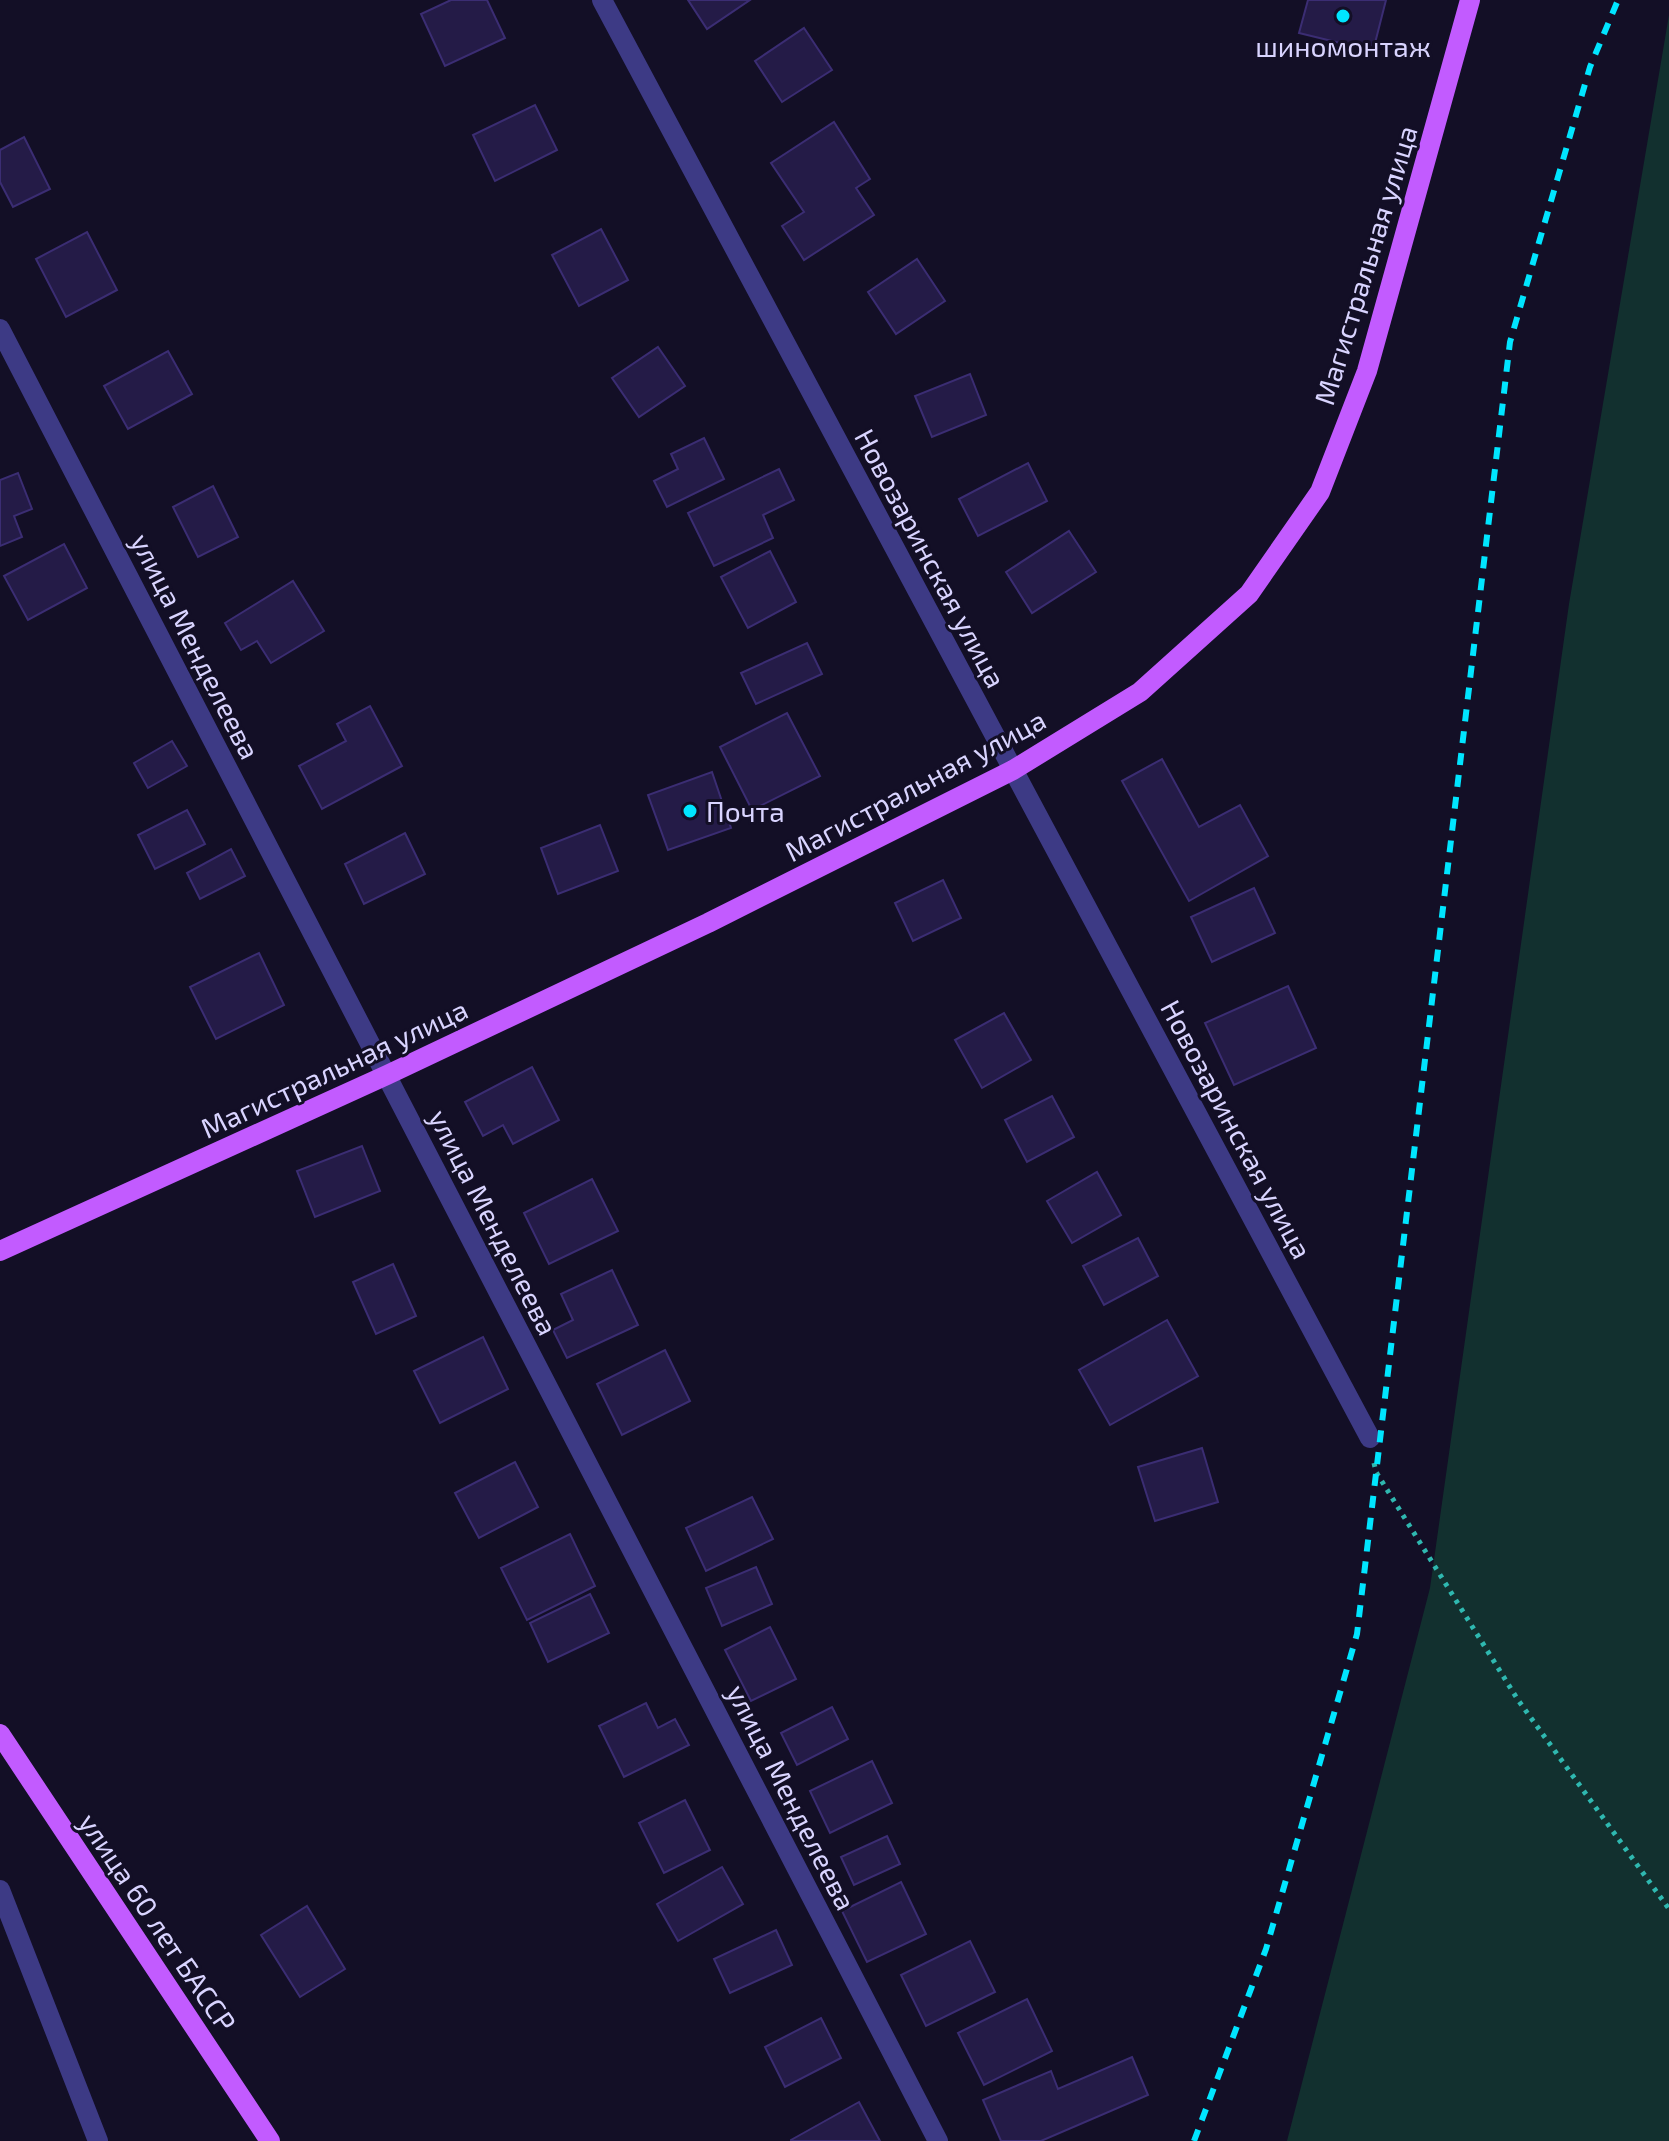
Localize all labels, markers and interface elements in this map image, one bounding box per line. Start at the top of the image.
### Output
marker: шиномонтаж [1334,7,1352,25]
place label: шиномонтаж [1255,29,1431,63]
street label: Магистральная улица [1306,121,1424,409]
street label: Новозаринская улица [848,423,1014,693]
street label: улица Менделеева [124,527,268,765]
street label: Магистральная улица [779,702,1051,868]
place label: Почта [706,794,785,828]
marker: Почта [681,802,699,820]
street label: Магистральная улица [195,991,473,1145]
street label: Новозаринская улица [1154,994,1320,1264]
street label: улица Менделеева [422,1103,566,1341]
street label: улица Менделеева [720,1678,864,1916]
street label: улица 60 лет БАССР [72,1806,244,2038]

